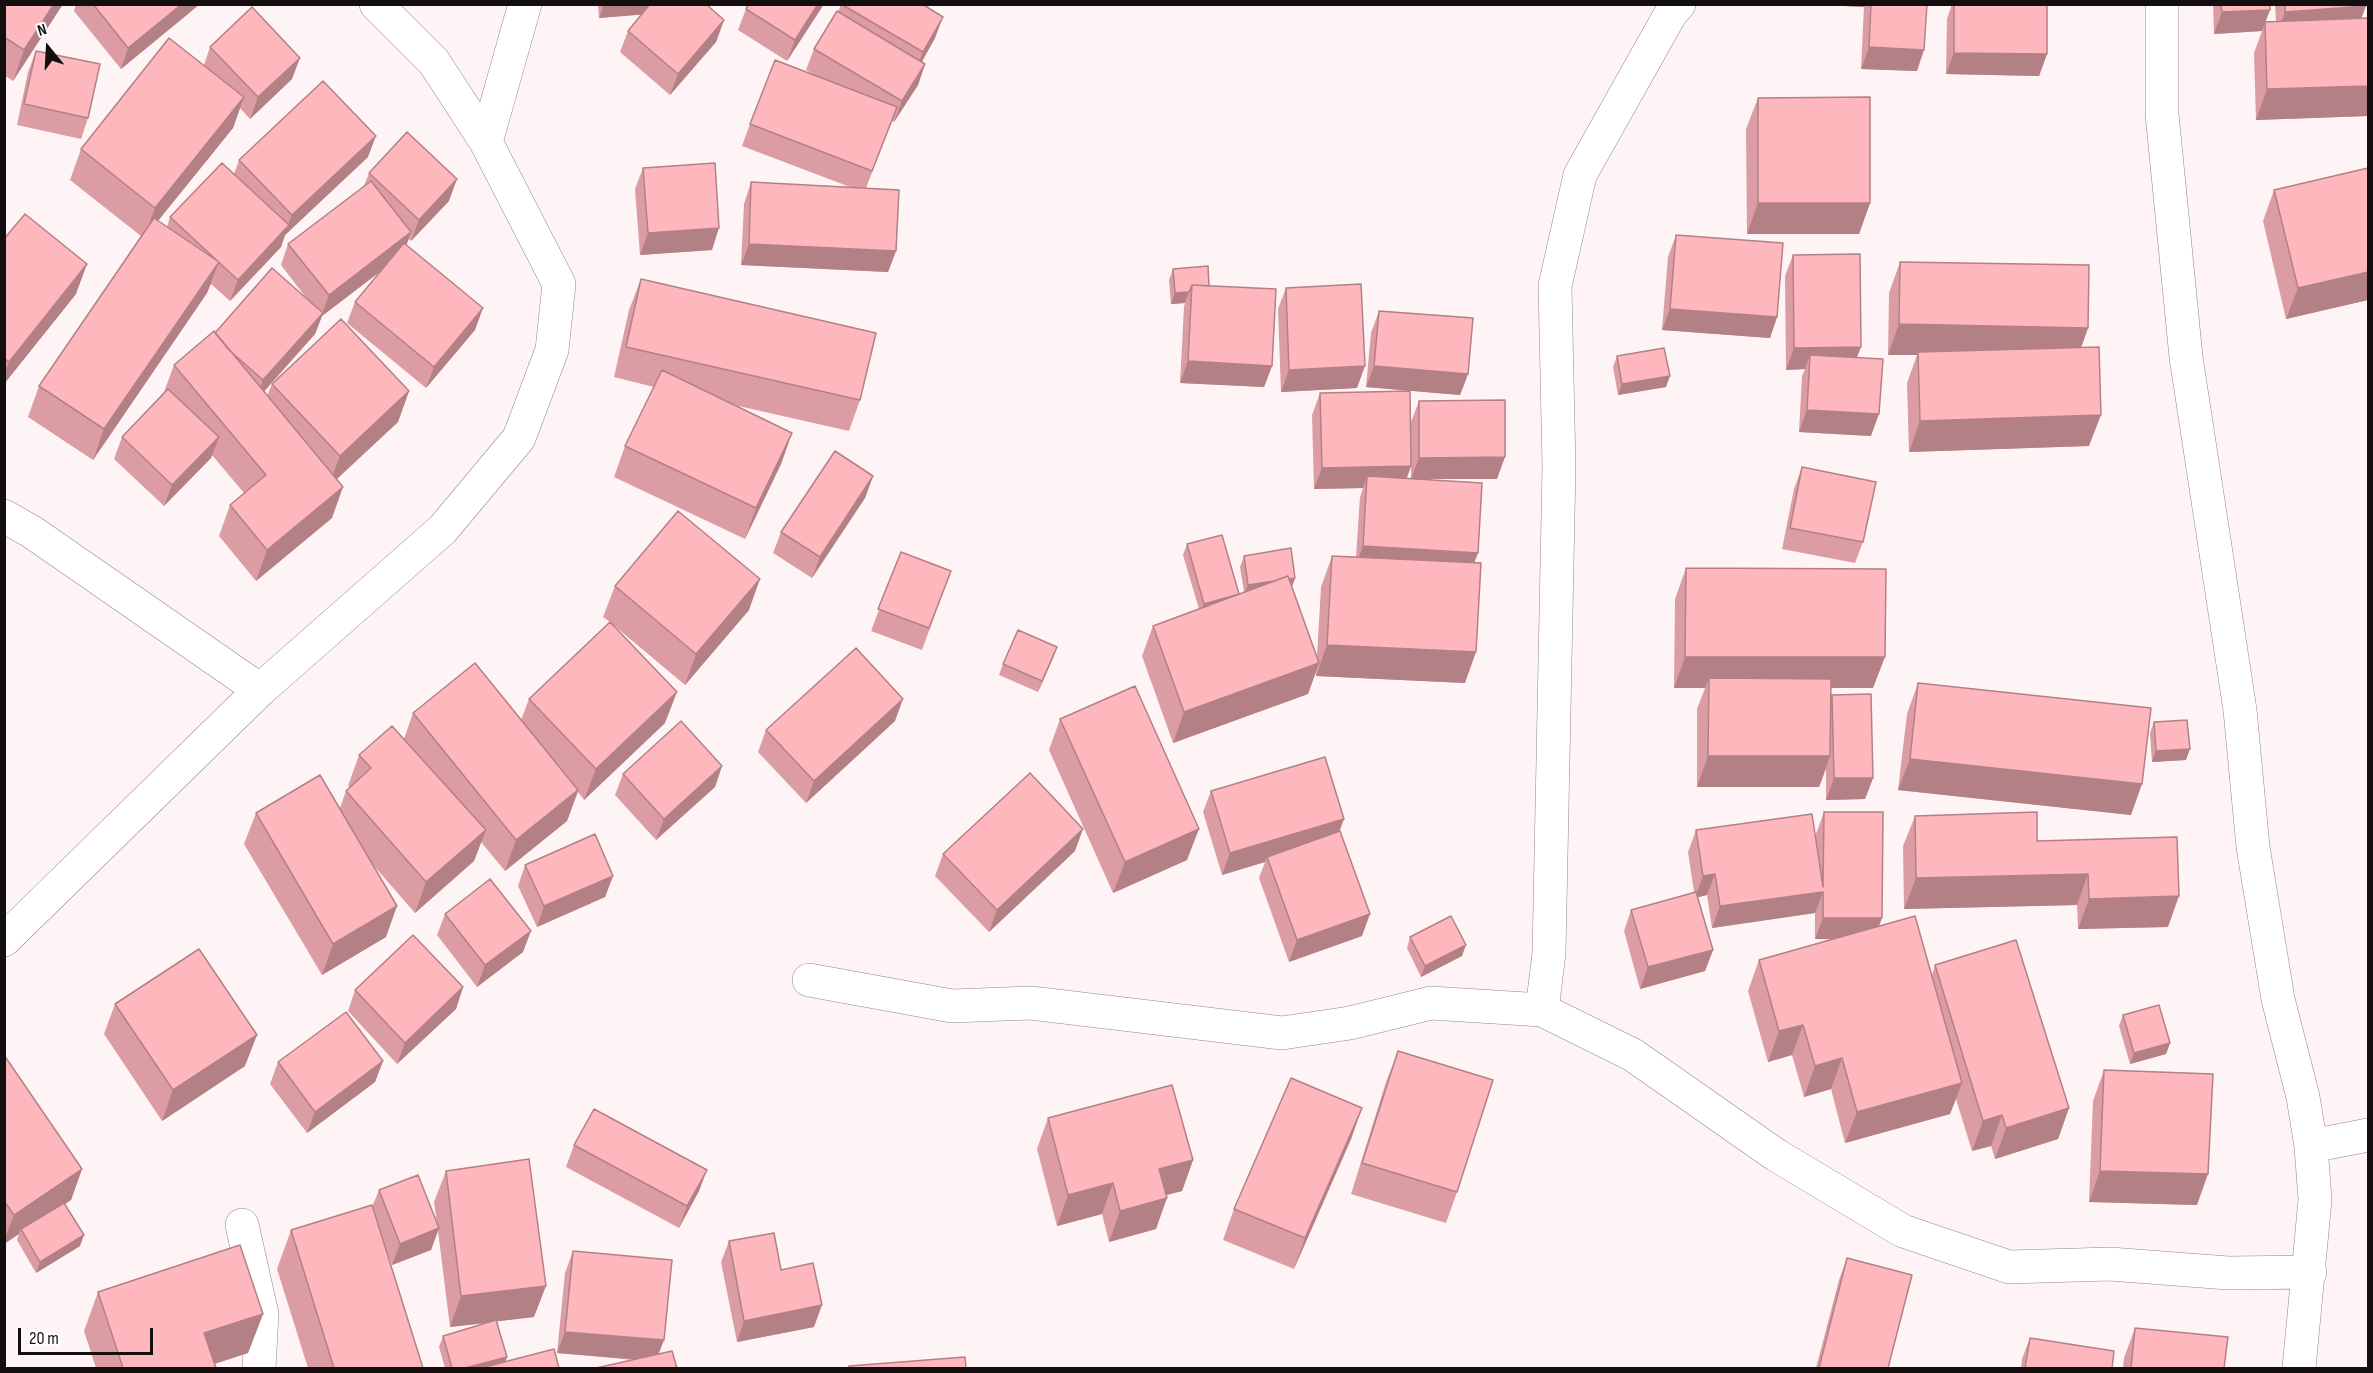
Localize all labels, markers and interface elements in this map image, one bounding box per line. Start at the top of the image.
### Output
north arrow [18,18,78,78]
text: N [35,20,49,41]
scale bar [21,1316,156,1354]
text: 20 m [29,1328,59,1349]

